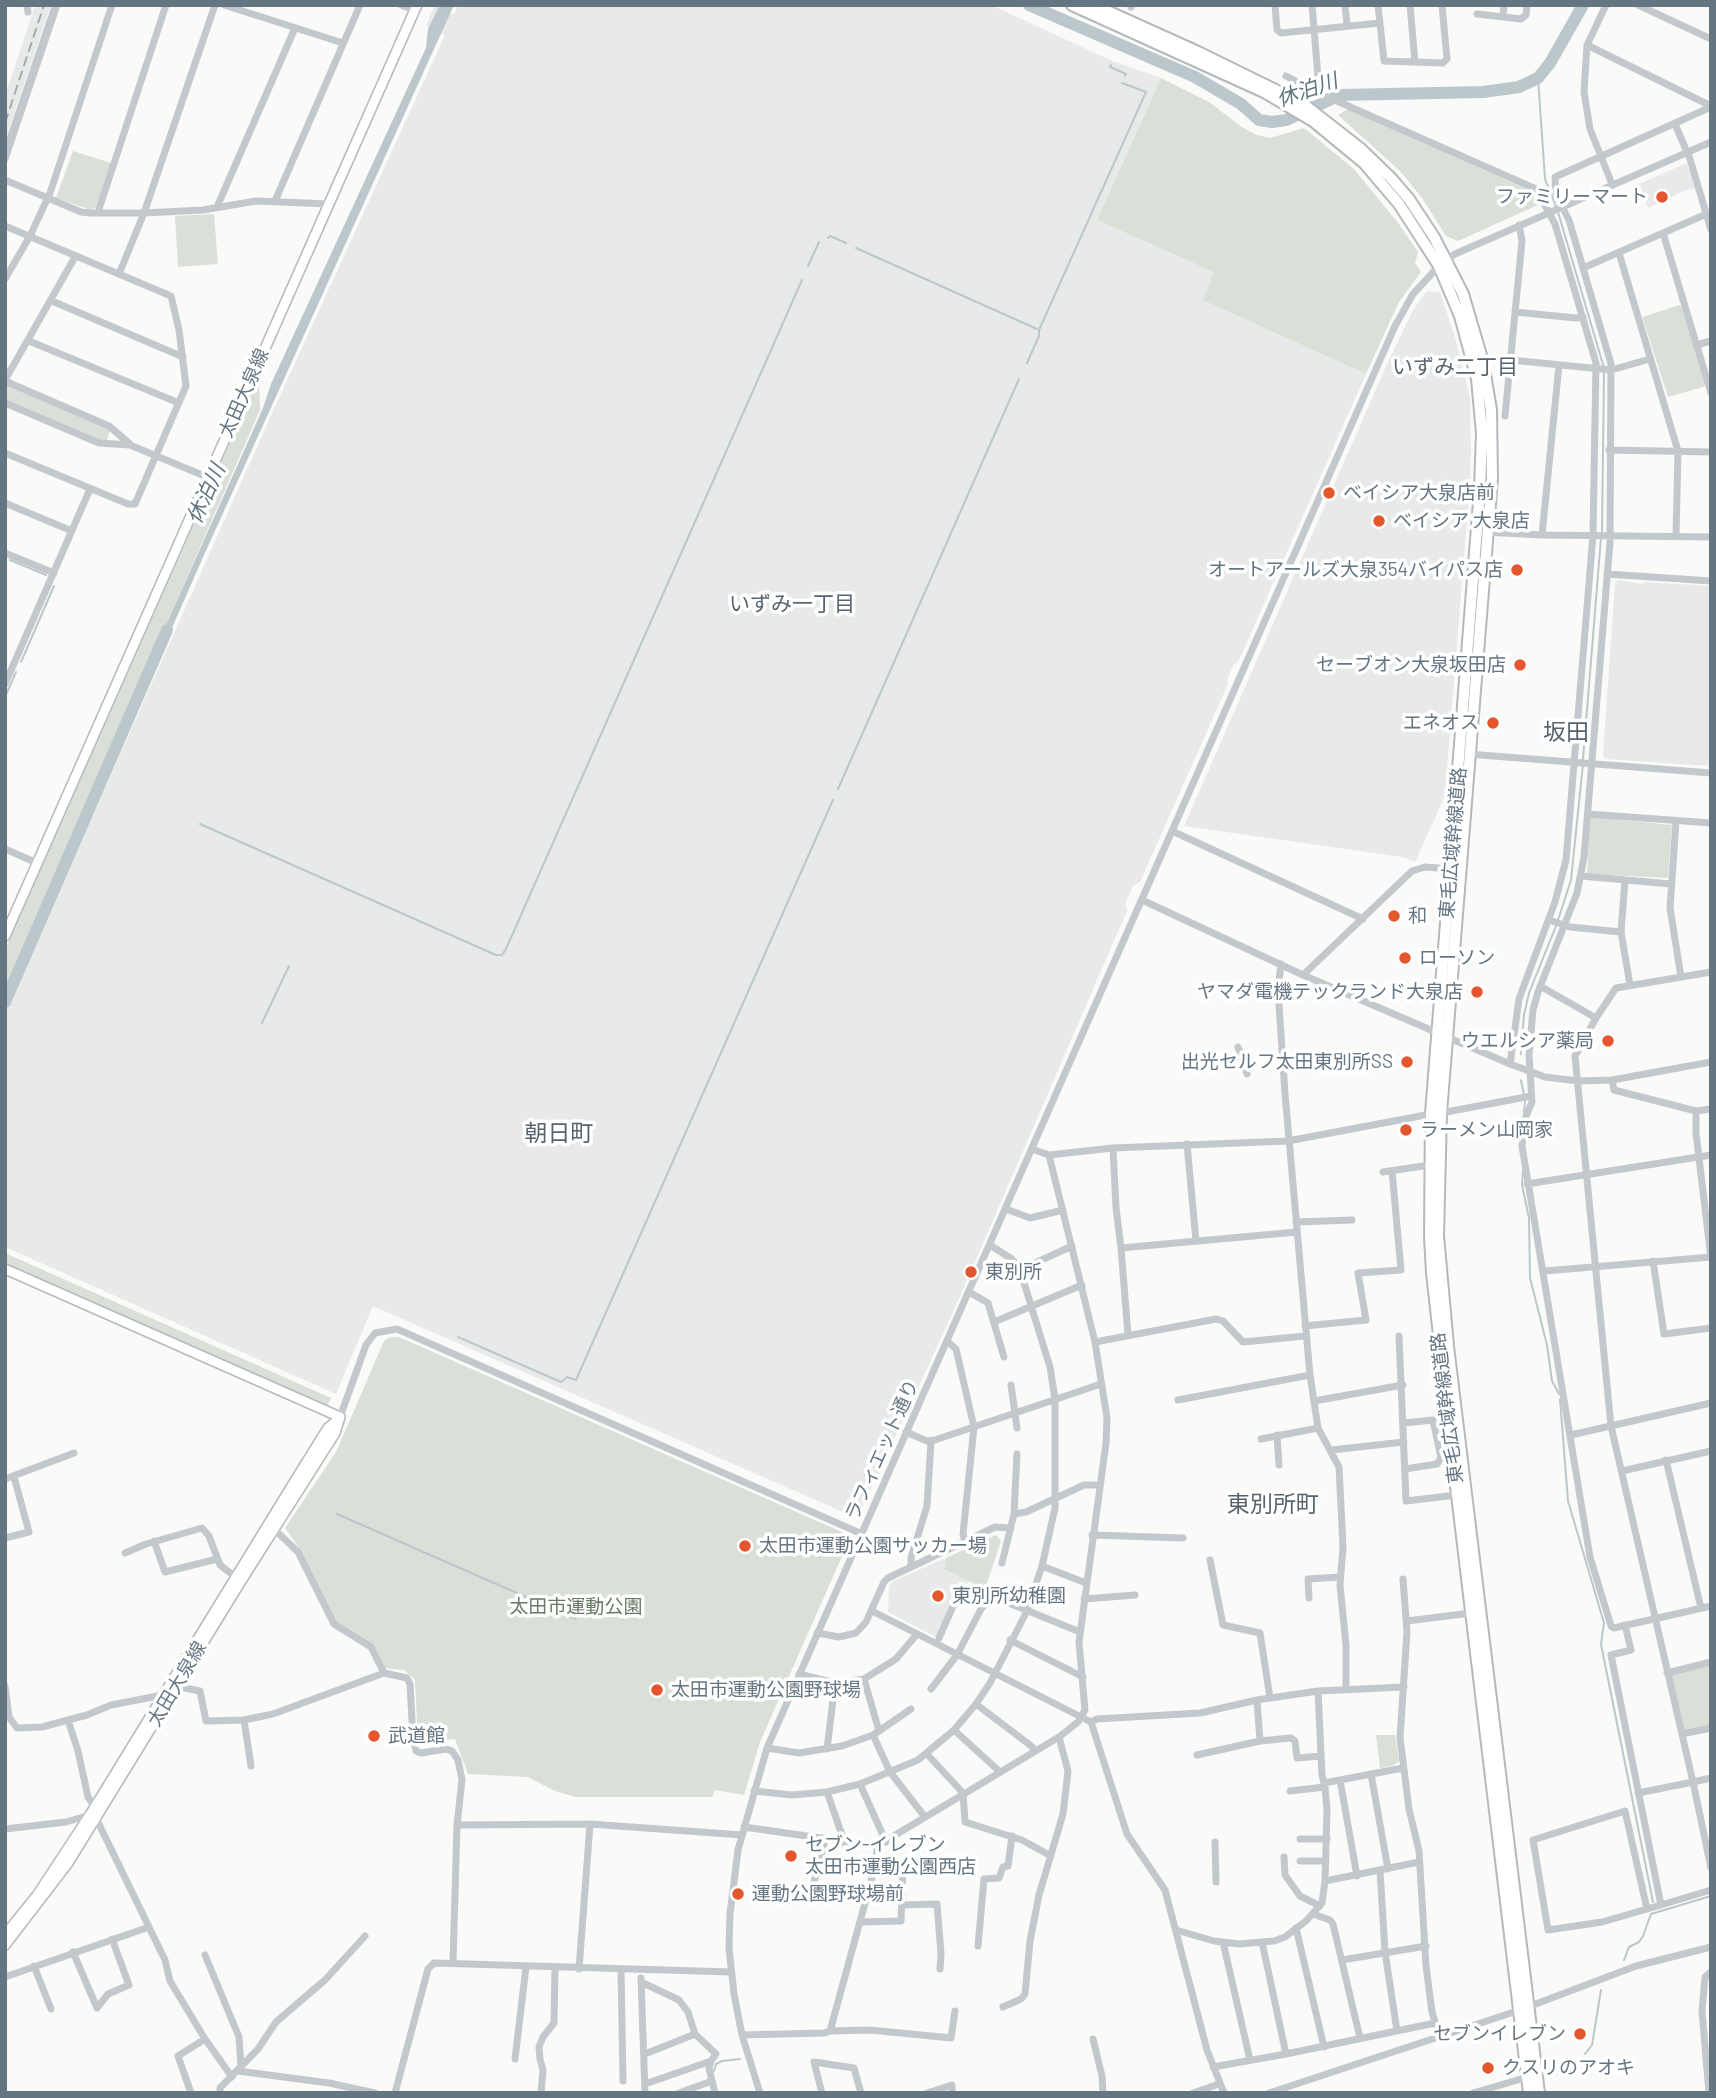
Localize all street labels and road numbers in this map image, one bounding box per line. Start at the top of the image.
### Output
street label: 太田大泉線 [214,345,274,441]
street label: 東毛広域幹線道路 [1435,766,1471,920]
street label: 東毛広域幹線道路 [1426,1331,1468,1485]
street label: ラフィエット通り [841,1376,923,1524]
street label: 太田大泉線 [143,1637,211,1731]

